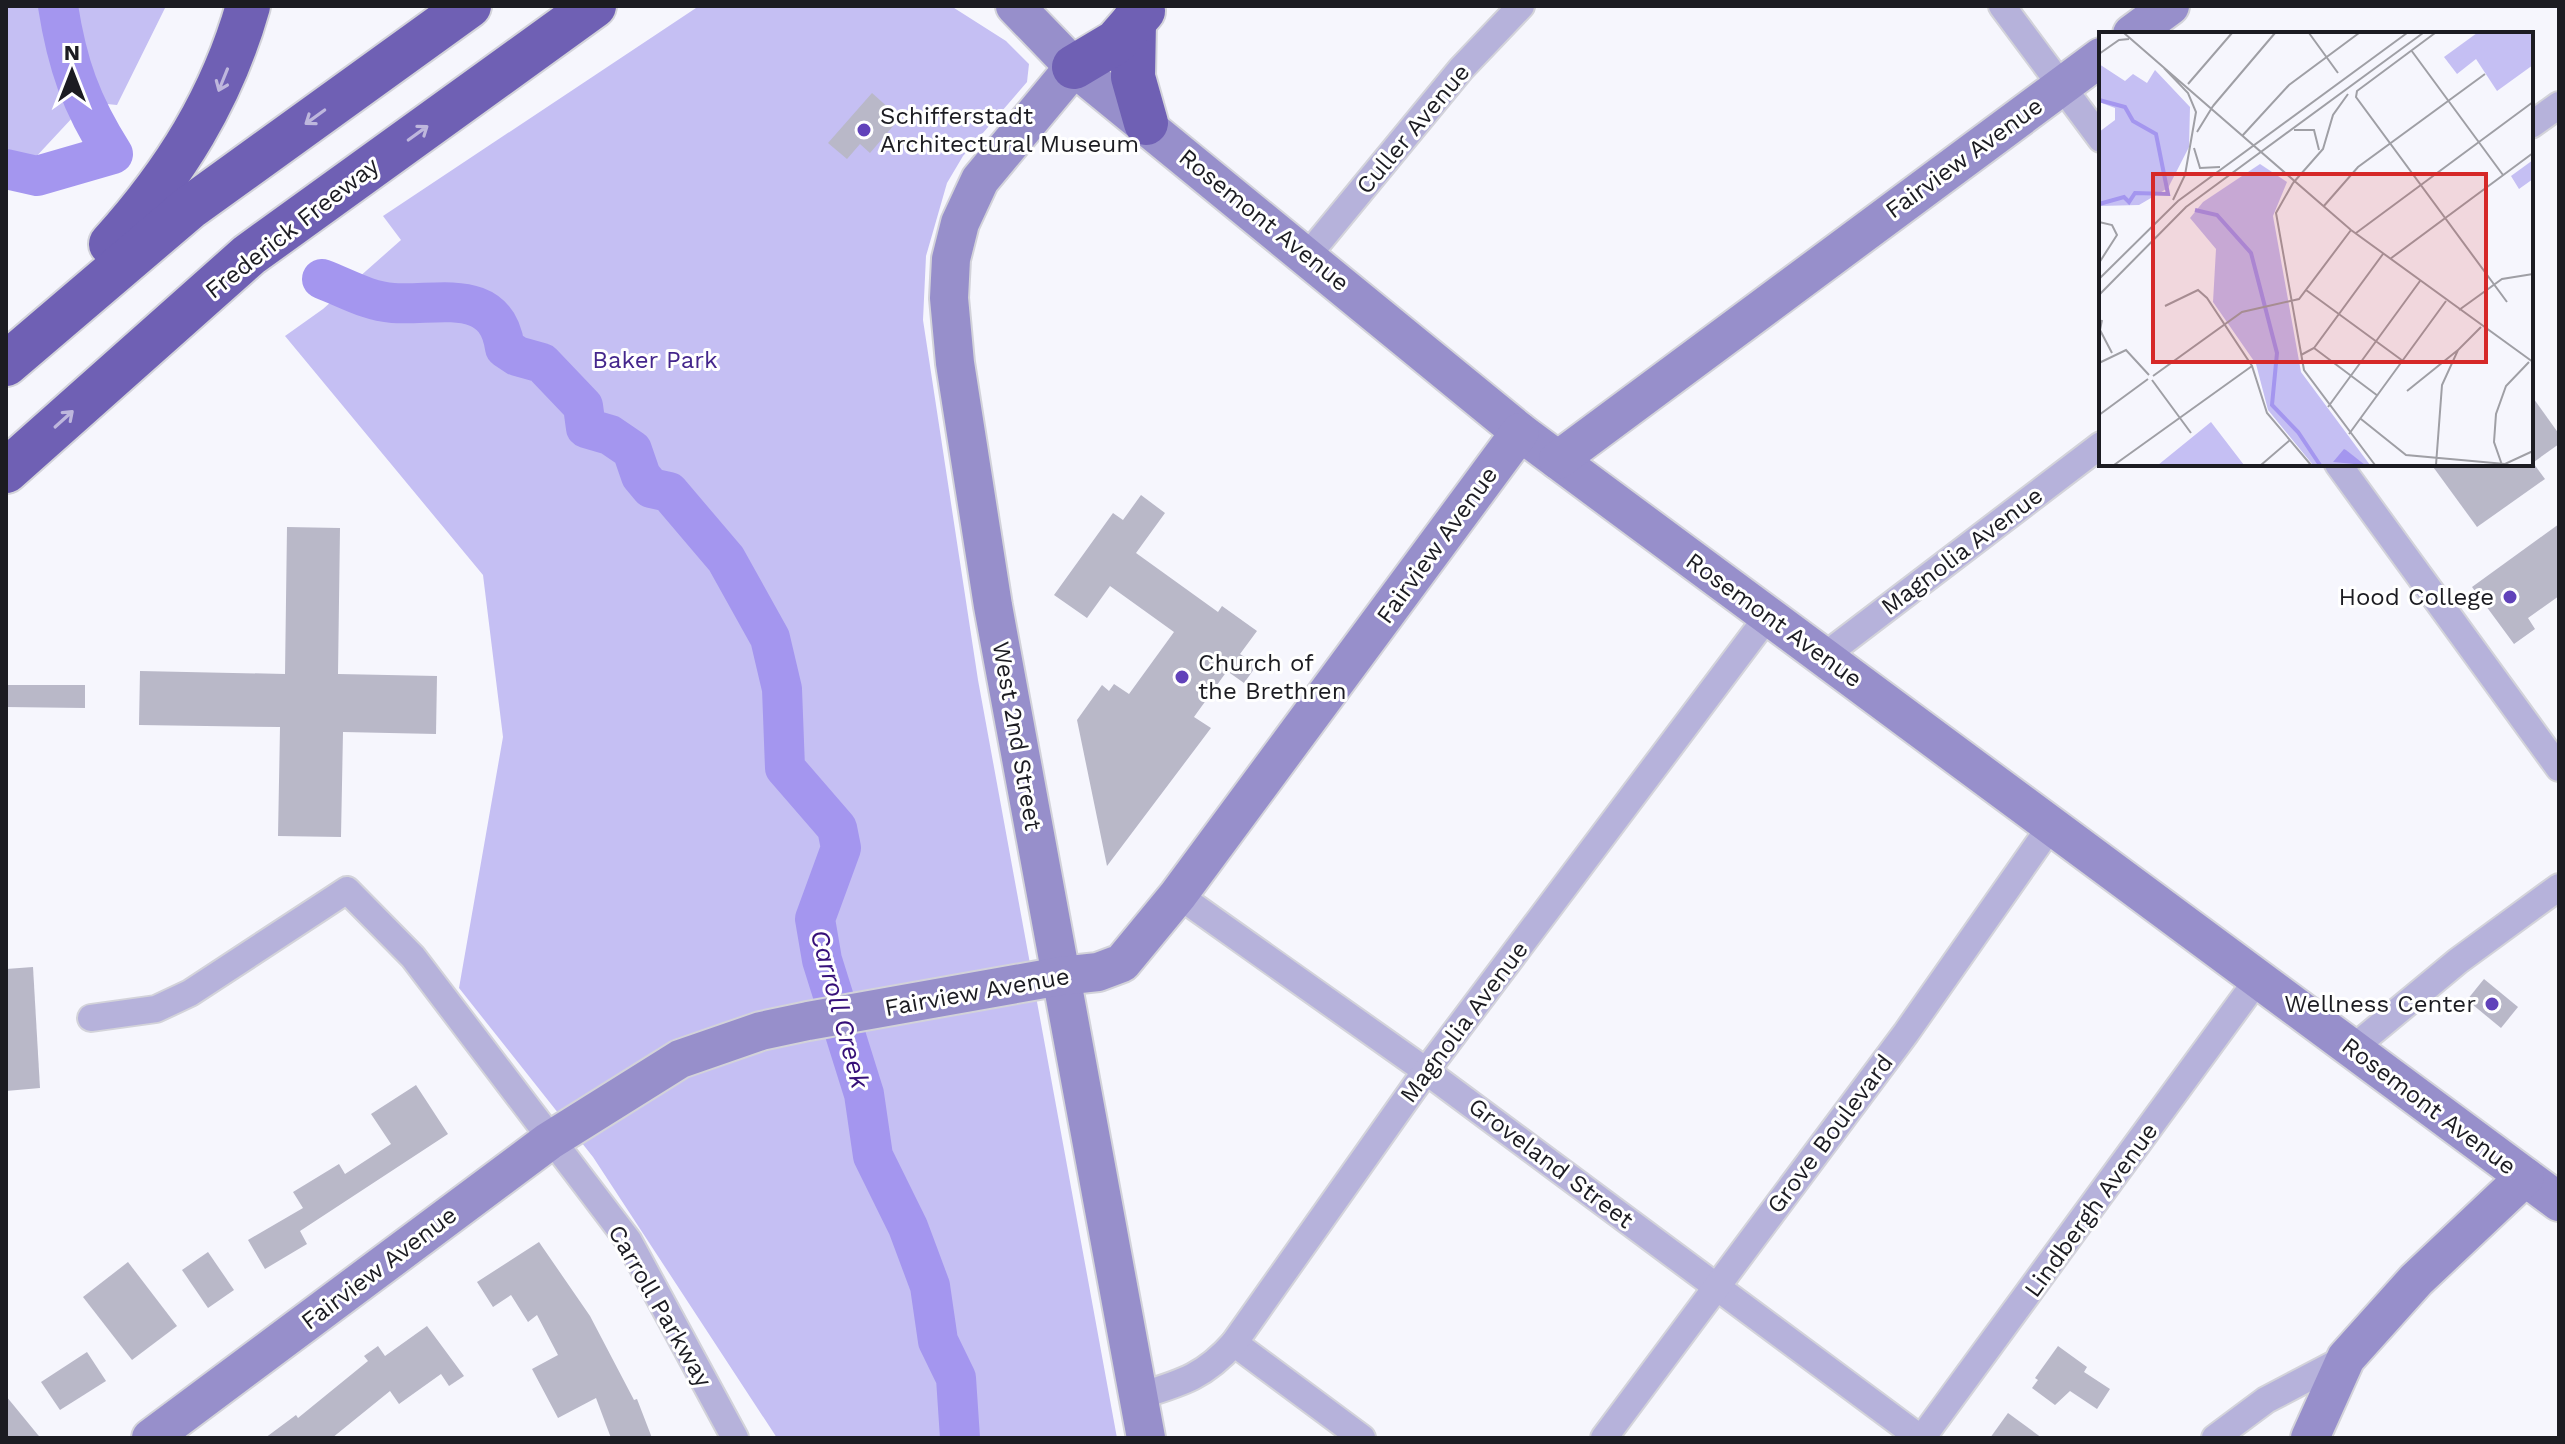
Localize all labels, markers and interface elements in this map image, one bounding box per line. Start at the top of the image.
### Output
north arrow [32,32,112,112]
inset map [2099,32,2533,466]
text: N [64,40,80,65]
street label: Culler Avenue [1350,58,1476,200]
one-way arrow [215,67,229,92]
street label: Fairview Avenue [1880,92,2048,224]
place label: Schifferstadt Architectural Museum [880,102,1139,158]
one-way arrow [304,109,326,125]
marker: Schifferstadt Architectural Museum [855,121,873,139]
one-way arrow [407,125,429,141]
street label: Rosemont Avenue [1173,143,1355,297]
street label: Frederick Freeway [200,151,385,304]
park label: Baker Park [592,346,718,374]
one-way arrow [54,411,74,429]
street label: Fairview Avenue [1371,461,1503,629]
street label: Magnolia Avenue [1876,481,2048,621]
street label: Rosemont Avenue [1681,547,1867,693]
place label: Hood College [2339,583,2494,611]
marker: Hood College [2501,588,2519,606]
street label: West 2nd Street [987,639,1047,833]
place label: Church of the Brethren [1198,649,1347,705]
marker: Church of the Brethren [1173,668,1191,686]
water label: Carroll Creek [804,926,876,1093]
street label: Magnolia Avenue [1394,936,1534,1108]
street label: Fairview Avenue [882,962,1072,1022]
place label: Wellness Center [2284,990,2476,1018]
marker: Wellness Center [2483,995,2501,1013]
street label: Rosemont Avenue [2336,1031,2522,1181]
street label: Grove Boulevard [1761,1049,1899,1219]
street label: Groveland Street [1463,1092,1639,1234]
street label: Lindbergh Avenue [2018,1117,2164,1303]
street label: Fairview Avenue [296,1200,462,1336]
street label: Carroll Parkway [602,1220,718,1392]

